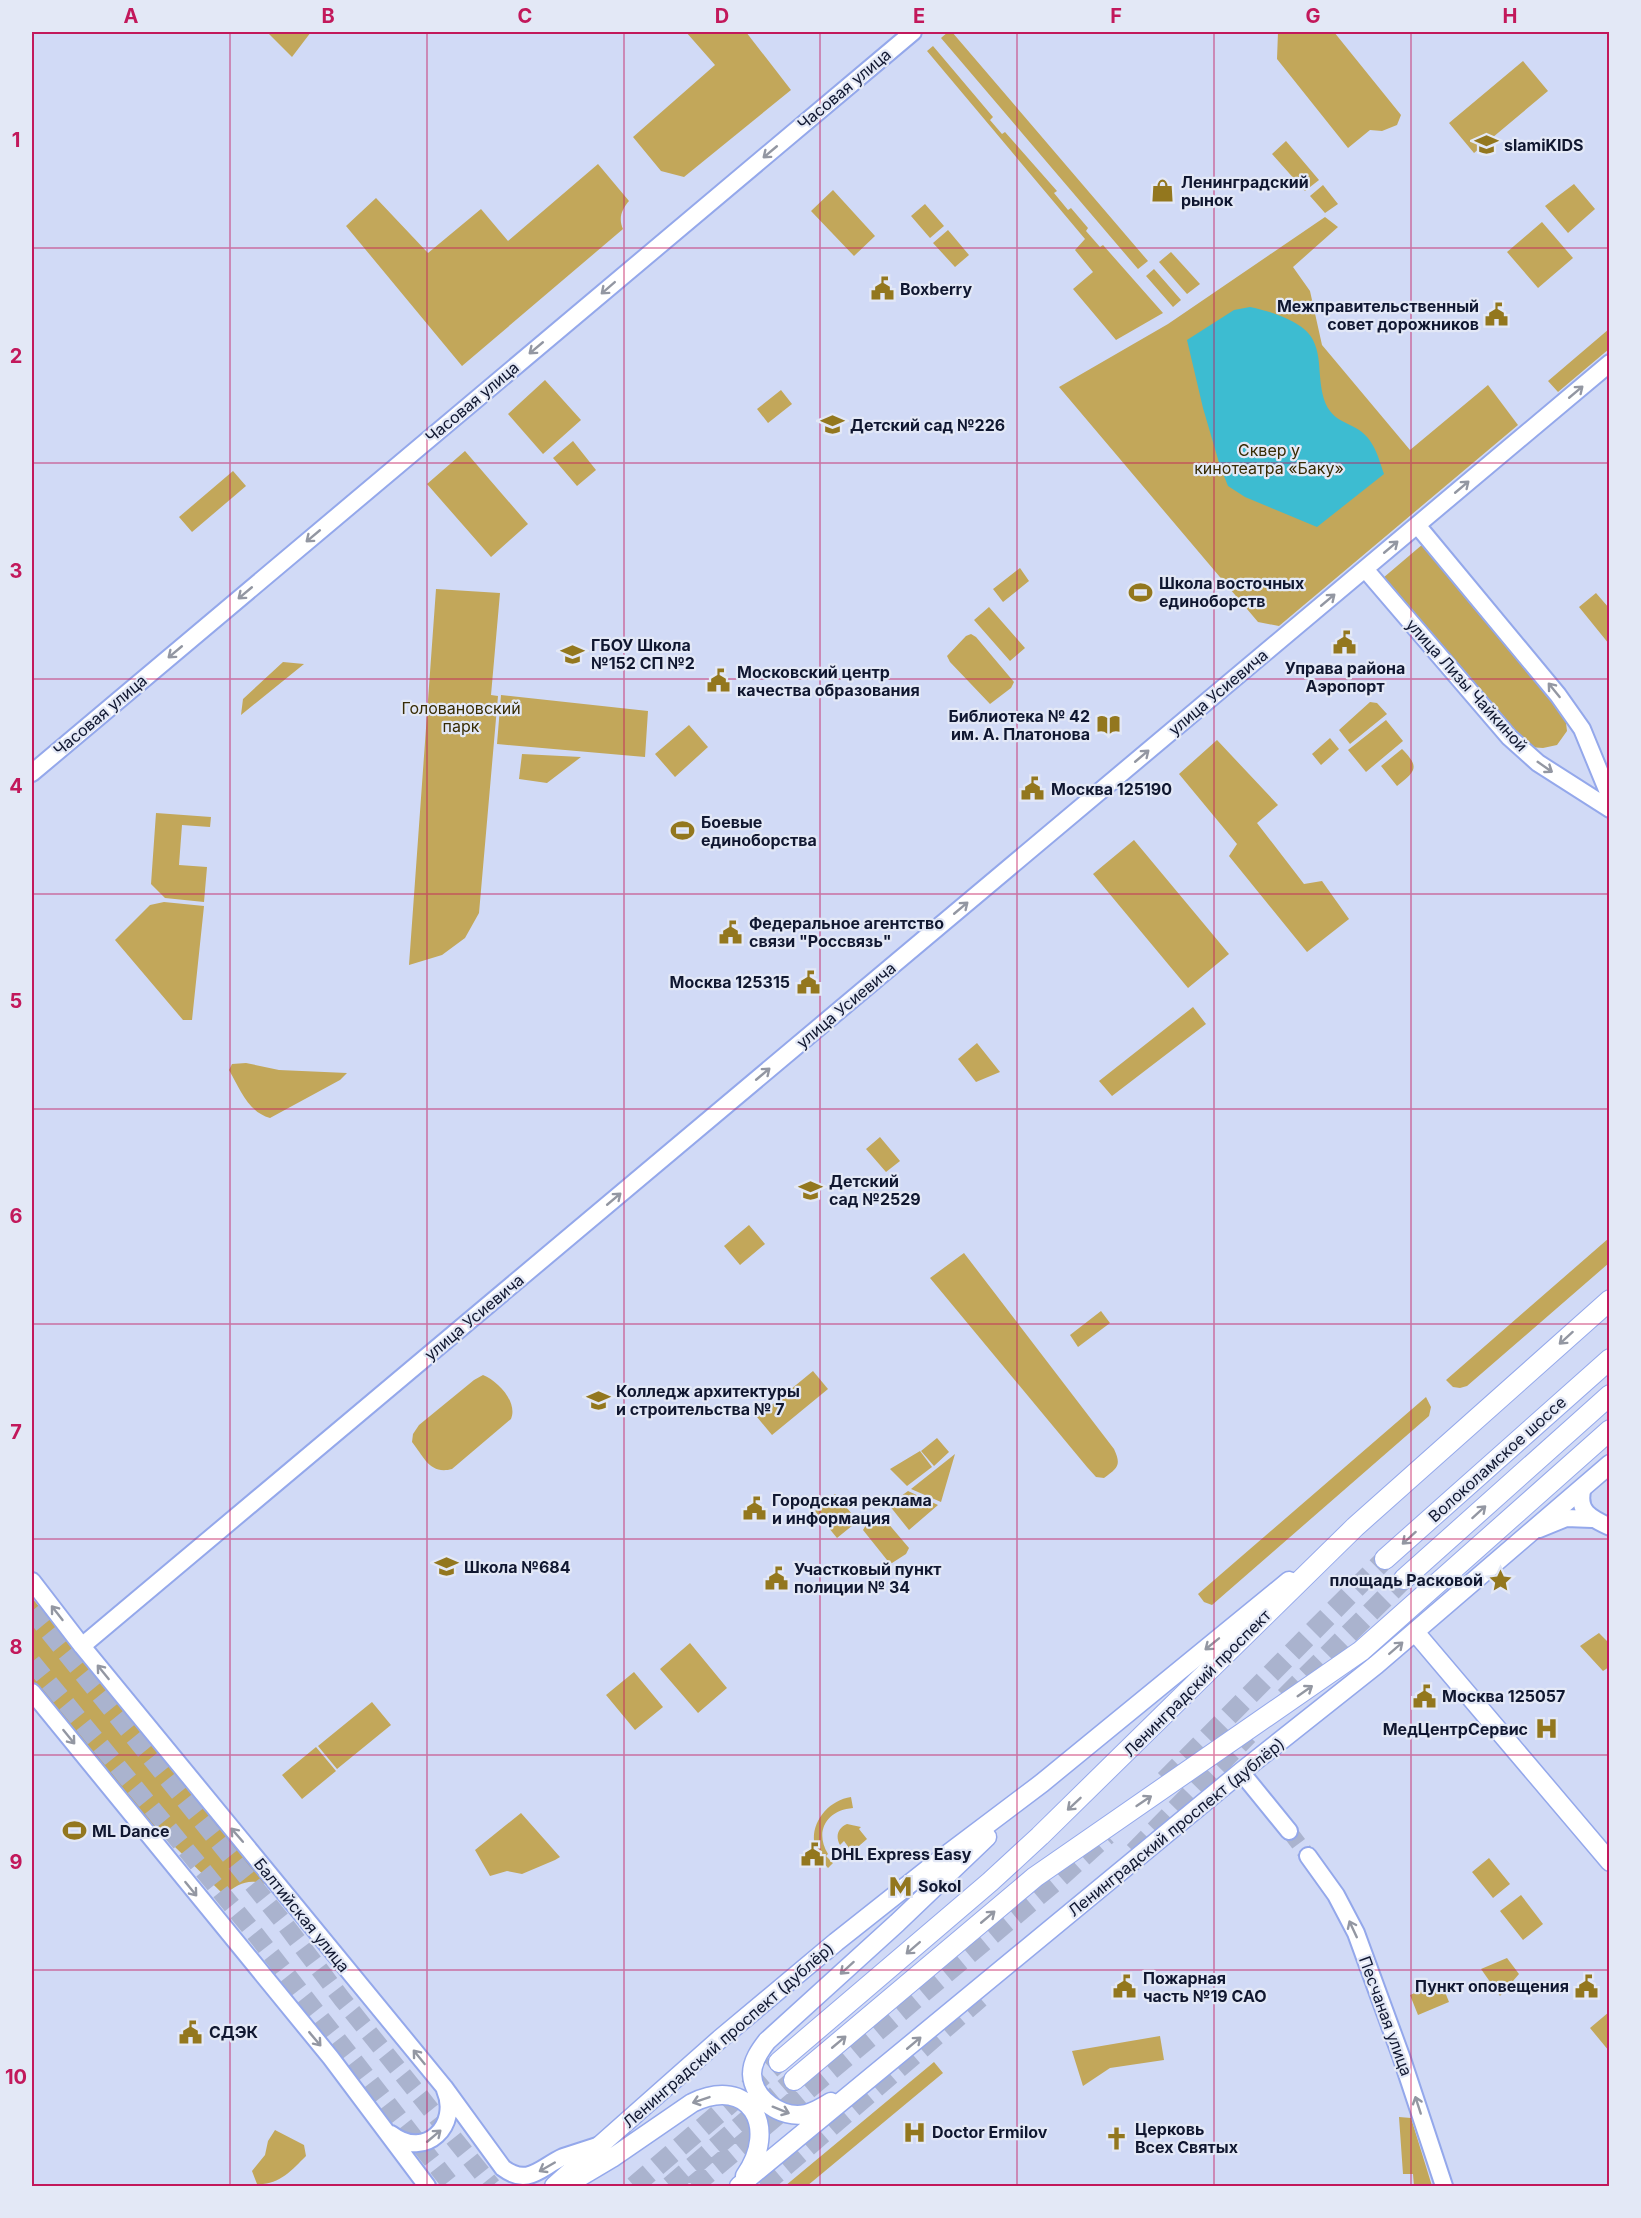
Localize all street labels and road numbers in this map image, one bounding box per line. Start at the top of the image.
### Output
street label: Часовая улица [793,44,895,134]
street label: Часовая улица [421,357,523,447]
street label: улица Лизы Чайкиной [1402,614,1532,756]
street label: улица Усиевича [1164,645,1272,739]
street label: Часовая улица [49,670,151,760]
street label: улица Усиевича [792,958,900,1052]
street label: улица Усиевича [420,1270,528,1364]
street label: Волоколамское шоссе [1424,1392,1570,1526]
street label: Ленинградский проспект [1119,1605,1275,1761]
street label: Ленинградский проспект (дублёр) [1064,1733,1288,1921]
street label: Балтийская улица [250,1854,354,1976]
street label: Ленинградский проспект (дублёр) [619,1938,837,2132]
street label: Песчаная улица [1355,1953,1417,2079]

